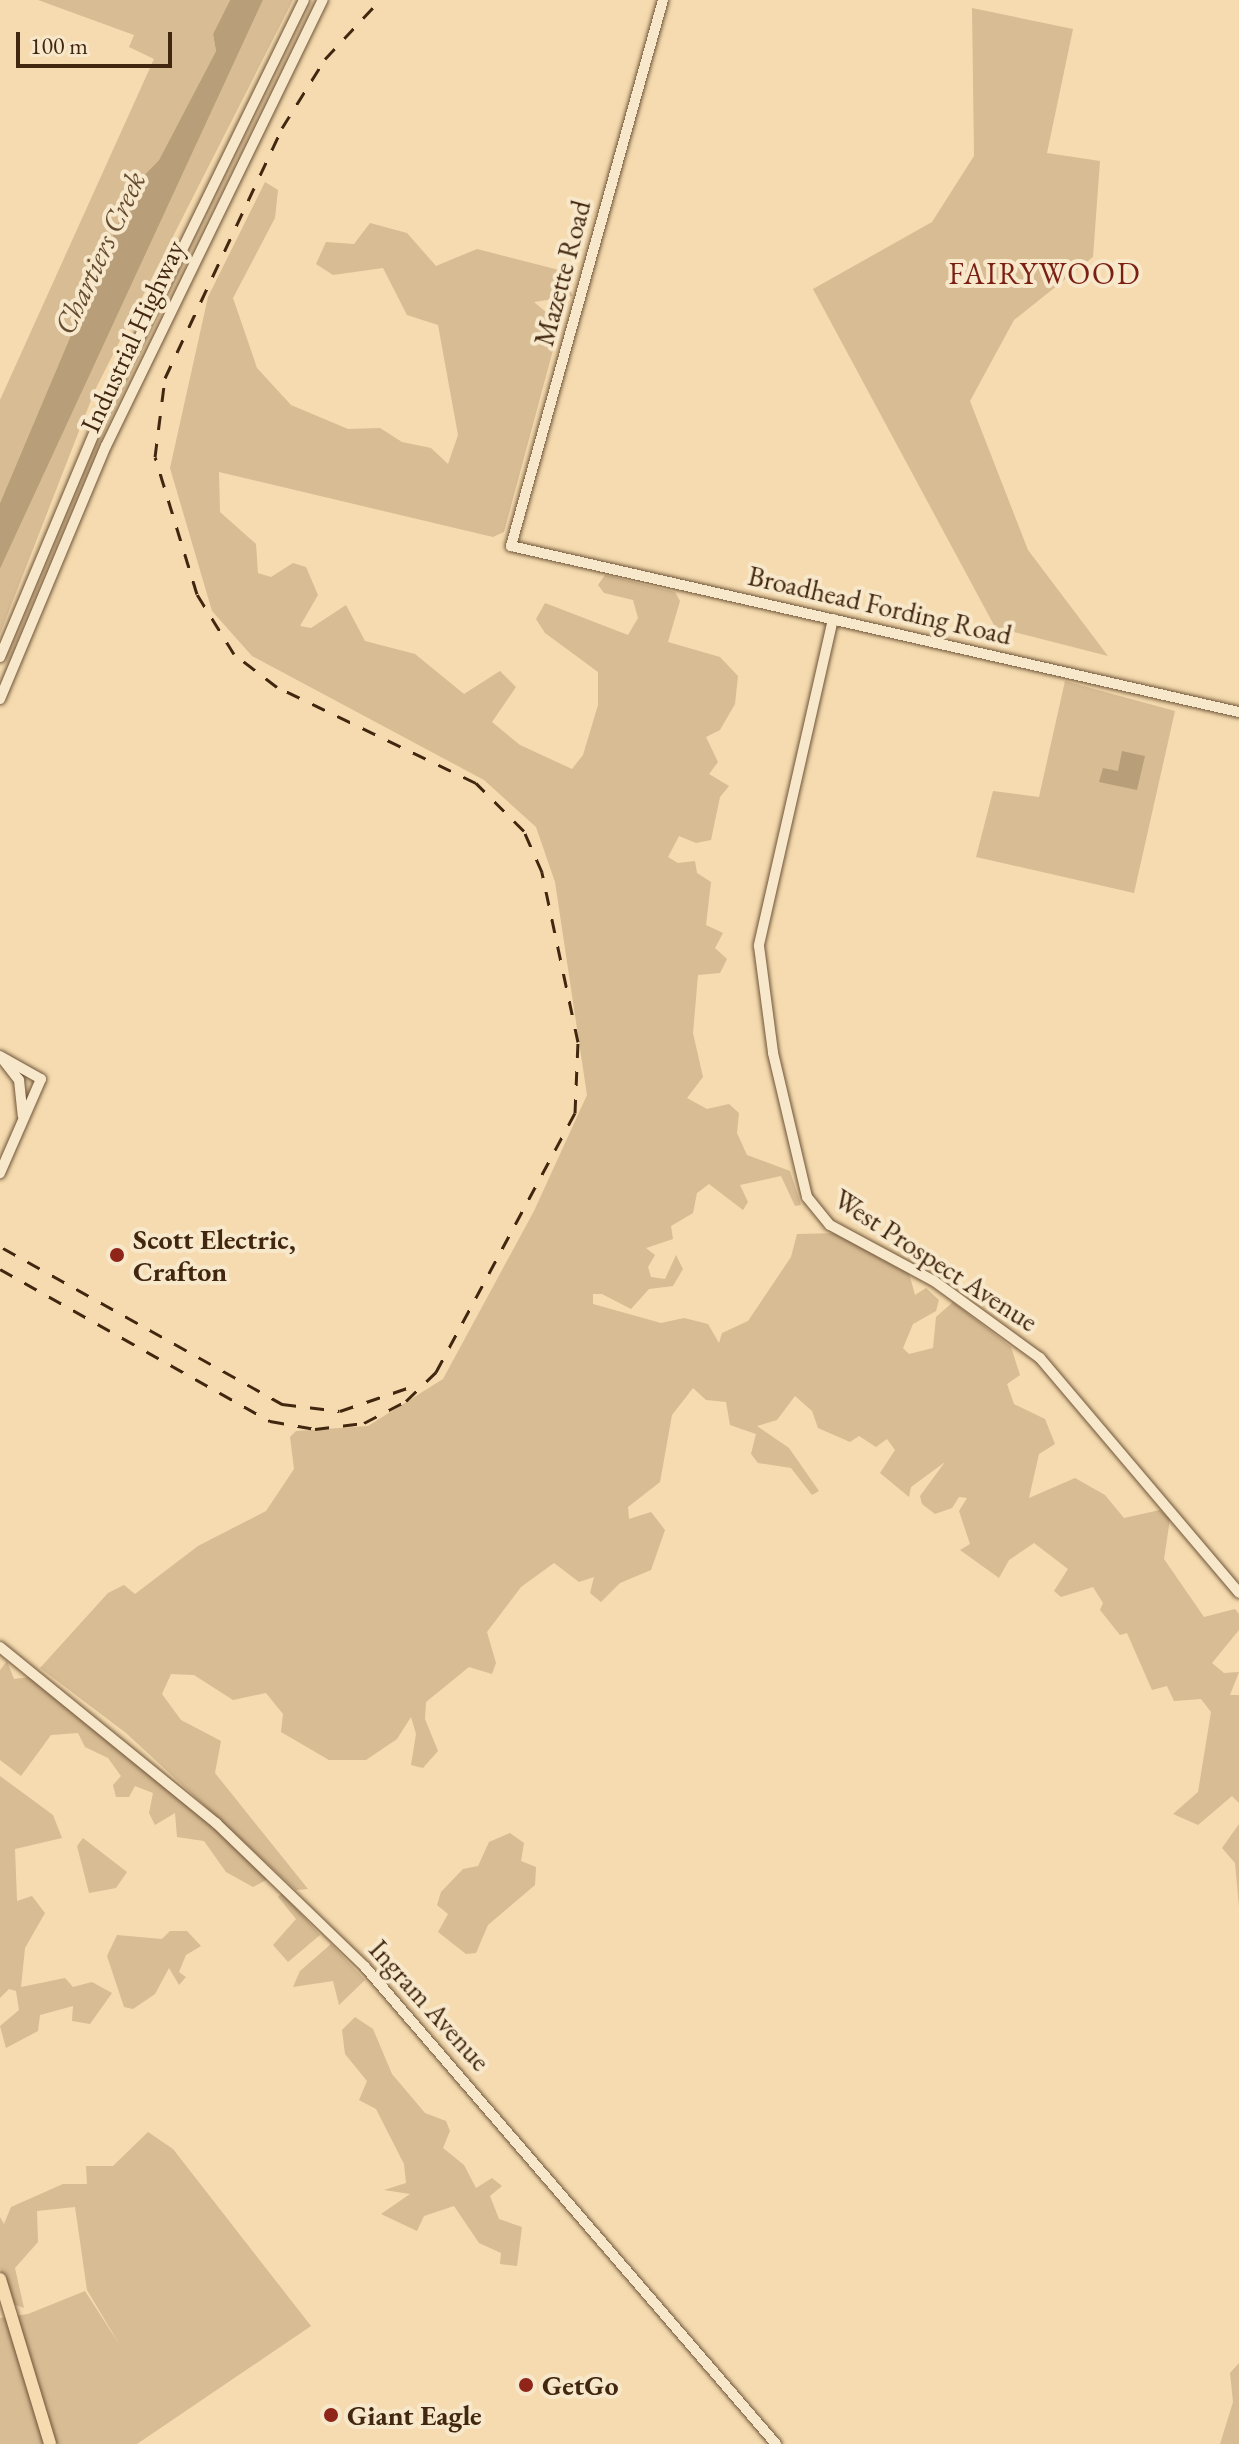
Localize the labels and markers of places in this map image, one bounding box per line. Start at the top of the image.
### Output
place label: Scott Electric, Crafton [133,1222,296,1288]
marker: Scott Electric, Crafton [108,1246,126,1264]
place label: GetGo [542,2368,619,2402]
marker: GetGo [517,2376,535,2394]
place label: Giant Eagle [347,2398,482,2432]
marker: Giant Eagle [322,2406,340,2424]

